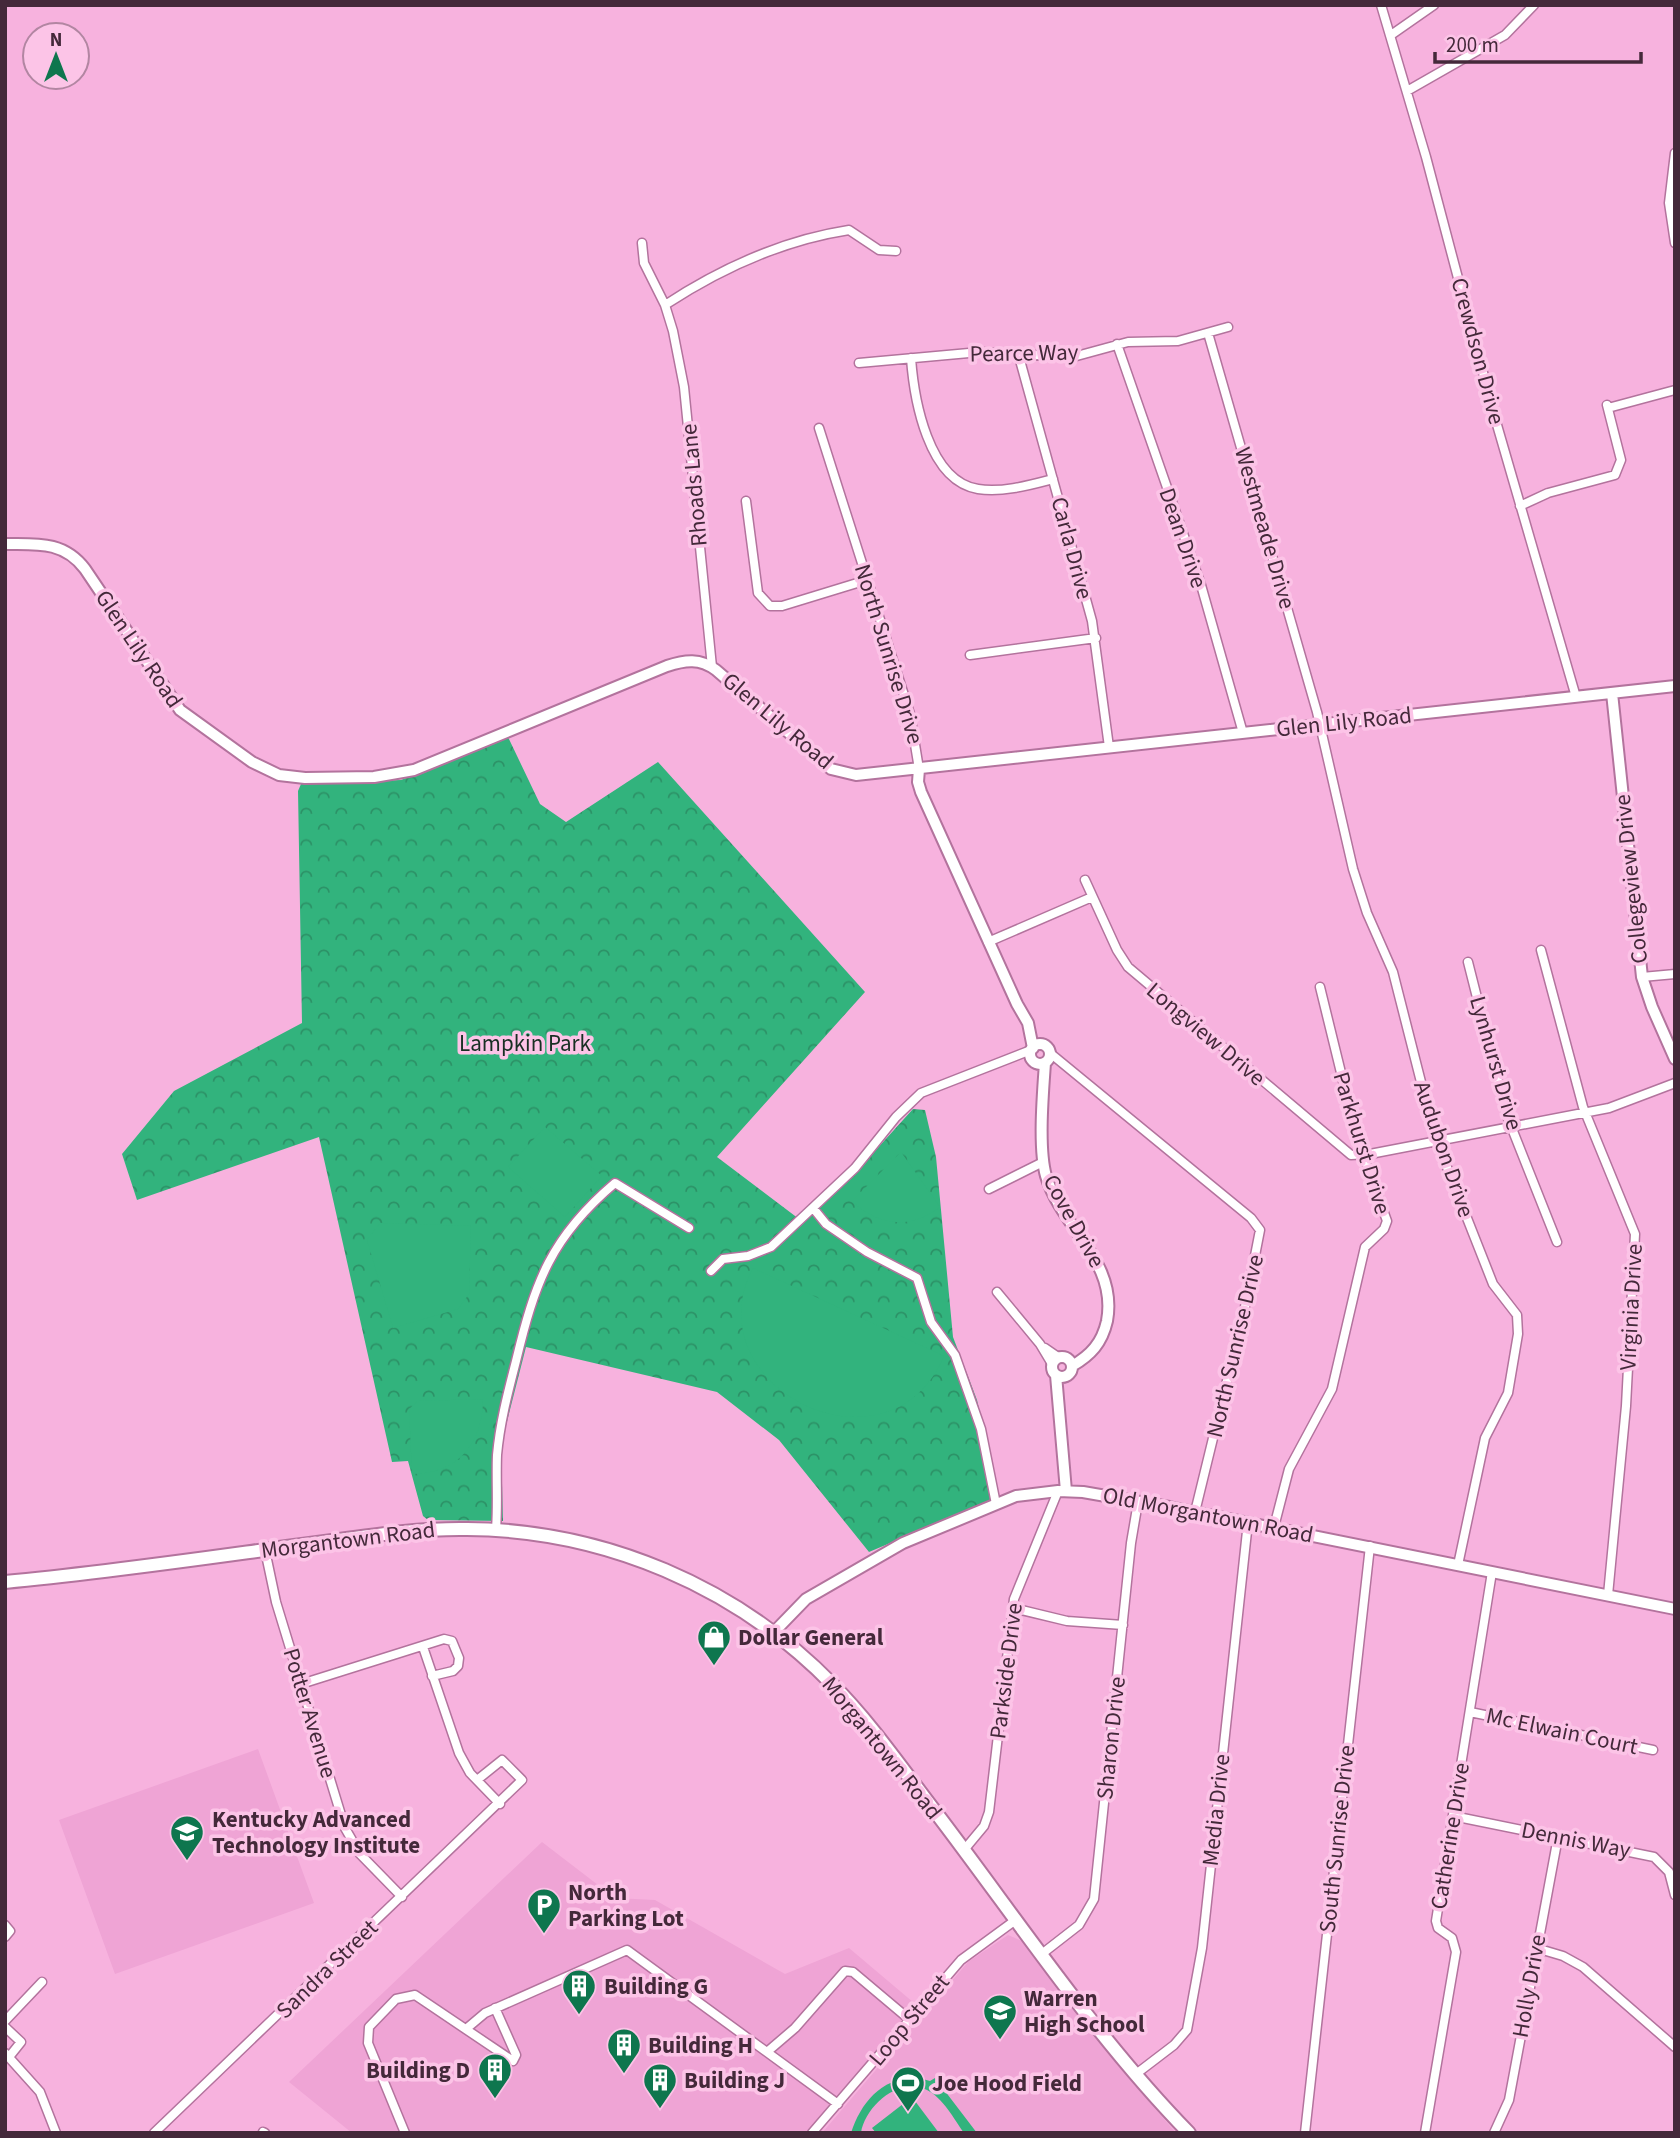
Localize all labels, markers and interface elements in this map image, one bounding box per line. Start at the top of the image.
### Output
north arrow [21,21,91,91]
scale bar [1435,21,1642,65]
text: N [50,27,62,54]
text: 200 m [1446,30,1499,60]
street label: Crewdson Drive [1443,274,1513,428]
street label: Pearce Way [969,336,1079,370]
street label: Rhoads Lane [672,422,716,548]
street label: Westmeade Drive [1226,443,1304,613]
street label: Dean Drive [1150,484,1216,592]
street label: Carla Drive [1043,493,1101,603]
street label: North Sunrise Drive [846,560,932,748]
street label: Glen Lily Road [87,583,191,715]
street label: Glen Lily Road [715,665,841,777]
street label: Glen Lily Road [1275,698,1413,746]
street label: Collegeview Drive [1606,793,1656,965]
street label: Longview Drive [1139,974,1273,1094]
street label: Lynhurst Drive [1461,992,1531,1134]
park label: Lampkin Park [459,1027,592,1060]
street label: Parkhurst Drive [1325,1068,1399,1218]
street label: Audubon Drive [1405,1076,1483,1222]
street label: Cove Drive [1035,1168,1113,1274]
street label: Virginia Drive [1611,1243,1651,1371]
street label: North Sunrise Drive [1198,1251,1272,1441]
street label: Old Morgantown Road [1100,1478,1316,1552]
street label: Morgantown Road [259,1513,437,1567]
street label: Parkside Drive [981,1601,1031,1741]
shop icon: Dollar General [695,1618,733,1667]
place label: Dollar General [738,1621,884,1654]
street label: Potter Avenue [275,1644,345,1782]
street label: Morgantown Road [814,1670,950,1826]
street label: Sharon Drive [1088,1675,1134,1801]
street label: Mc Elwain Court [1483,1699,1641,1763]
street label: South Sunrise Drive [1311,1743,1363,1935]
street label: Media Drive [1194,1752,1238,1868]
street label: Catherine Drive [1422,1760,1478,1912]
place label: Kentucky Advanced Technology Institute [212,1803,420,1862]
school or university icon: Kentucky Advanced Technology Institute [168,1813,206,1862]
street label: Dennis Way [1519,1813,1634,1867]
place label: North Parking Lot [568,1876,684,1935]
parking icon: North Parking Lot [525,1886,563,1935]
street label: Sandra Street [269,1912,386,2026]
street label: Holly Drive [1504,1932,1554,2040]
building icon: Building G [560,1967,598,2016]
street label: Loop Street [861,1967,957,2073]
place label: Building G [604,1970,708,2003]
place label: Warren High School [1024,1982,1145,2041]
school or university icon: Warren High School [981,1992,1019,2041]
building icon: Building H [605,2026,643,2075]
place label: Building H [648,2029,753,2062]
building icon: Building D [476,2051,514,2100]
place label: Building D [366,2054,470,2087]
building icon: Building J [641,2061,679,2110]
place label: Building J [684,2064,785,2097]
sports icon: Joe Hood Field [889,2064,927,2113]
place label: Joe Hood Field [932,2067,1082,2100]

